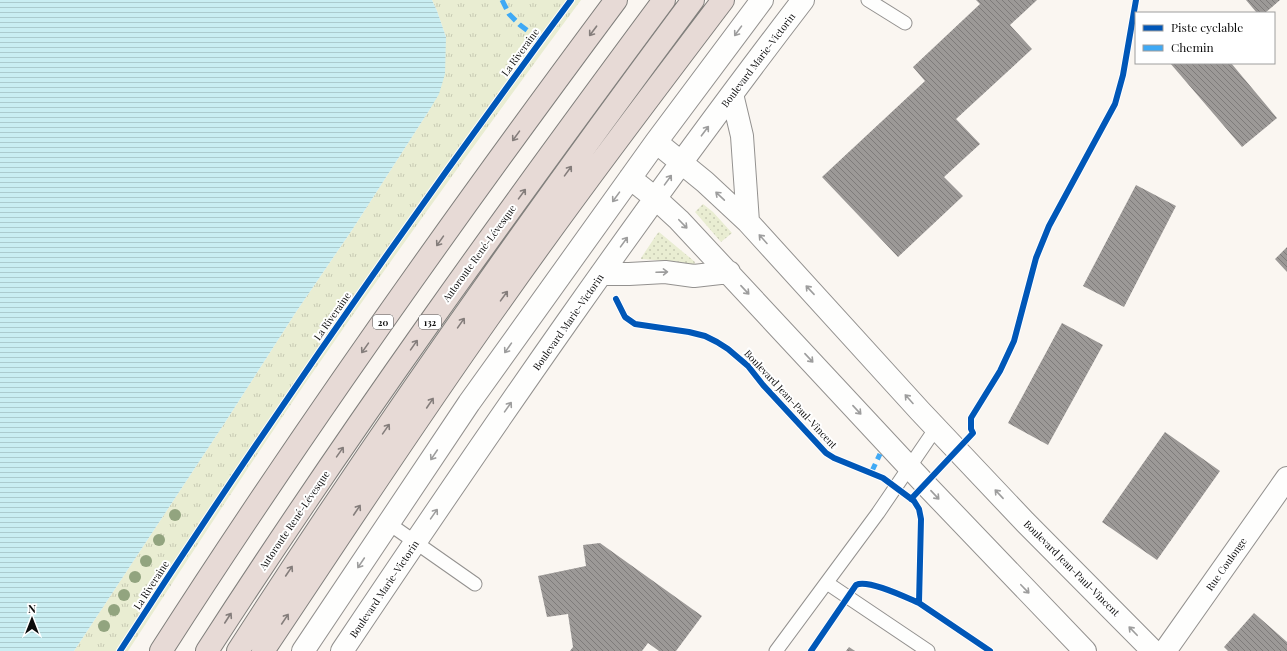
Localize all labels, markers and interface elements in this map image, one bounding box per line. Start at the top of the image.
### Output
street label: Boulevard Marie-Victorin [718,10,798,110]
legend [1135,12,1275,64]
text: Piste cyclable [1171,19,1243,35]
street label: La Riveraine [498,25,542,79]
one-way arrow [589,26,597,37]
one-way arrow [734,26,743,37]
text: Chemin [1171,39,1214,55]
one-way arrow [700,125,709,136]
one-way arrow [512,130,520,141]
one-way arrow [564,166,572,177]
one-way arrow [664,174,672,185]
one-way arrow [518,189,526,200]
one-way arrow [612,191,620,202]
one-way arrow [715,191,725,200]
street label: Autoroute René-Lévesque [438,202,519,305]
one-way arrow [679,219,688,229]
one-way arrow [759,234,768,244]
one-way arrow [436,236,444,247]
one-way arrow [620,237,628,248]
one-way arrow [655,268,668,276]
street label: Boulevard Marie-Victorin [529,271,607,373]
one-way arrow [740,285,750,295]
one-way arrow [806,285,815,295]
street label: La Riveraine [310,289,354,343]
one-way arrow [500,291,508,302]
road number: 20 [373,315,393,329]
road number: 132 [419,315,441,329]
one-way arrow [456,317,465,328]
one-way arrow [410,340,418,351]
one-way arrow [361,342,369,353]
one-way arrow [504,342,512,353]
street label: Boulevard Jean-Paul-Vincent [741,347,841,452]
one-way arrow [804,353,814,363]
one-way arrow [904,394,914,404]
one-way arrow [426,398,434,409]
one-way arrow [504,402,512,413]
one-way arrow [852,405,862,415]
one-way arrow [382,424,390,435]
one-way arrow [336,447,344,458]
one-way arrow [430,449,438,460]
street label: Autoroute René-Lévesque [255,468,332,573]
one-way arrow [994,489,1003,499]
one-way arrow [931,490,940,500]
one-way arrow [353,505,361,516]
one-way arrow [430,509,438,520]
street label: Boulevard Jean-Paul-Vincent [1021,517,1123,619]
street label: Rue Coulonge [1202,534,1250,594]
street label: Boulevard Marie-Victorin [346,537,422,641]
one-way arrow [357,557,365,569]
street label: La Riveraine [130,558,172,612]
one-way arrow [285,566,294,577]
one-way arrow [1020,584,1030,594]
north arrow [12,599,52,639]
text: N [28,601,36,616]
one-way arrow [224,613,232,624]
one-way arrow [281,613,289,624]
one-way arrow [1129,625,1138,636]

